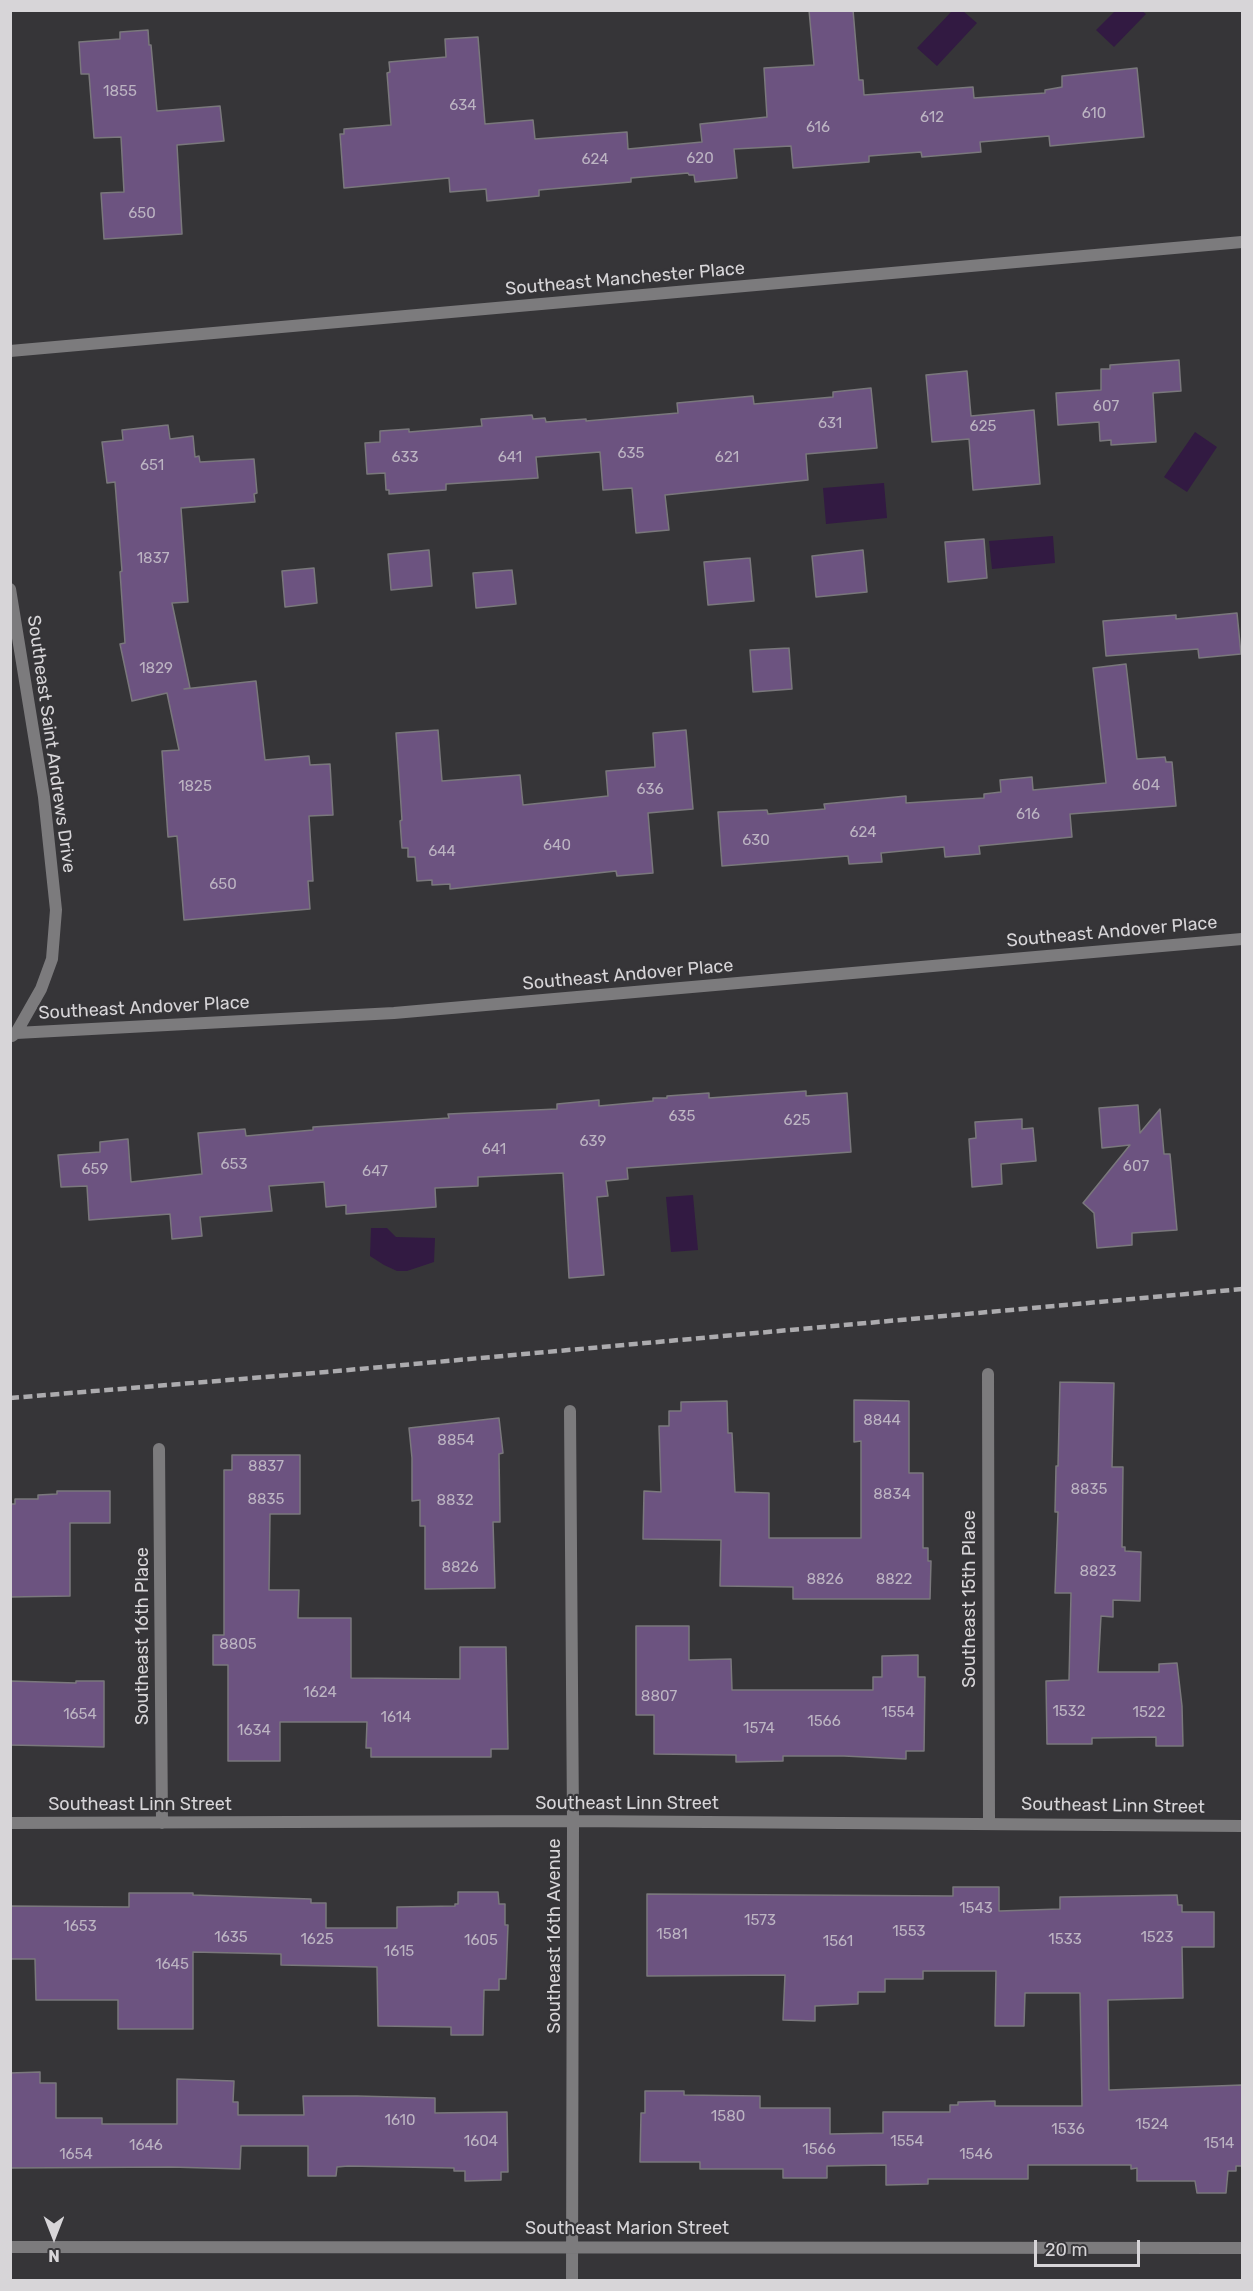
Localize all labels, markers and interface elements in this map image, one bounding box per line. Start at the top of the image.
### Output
house number: 1855 [103,83,137,101]
house number: 634 [449,97,477,115]
house number: 610 [1082,105,1106,123]
house number: 612 [920,109,944,127]
house number: 616 [806,119,830,137]
house number: 620 [686,150,714,168]
house number: 624 [581,151,609,169]
house number: 650 [128,205,156,223]
street label: Southeast Manchester Place [504,258,746,300]
house number: 607 [1093,398,1119,416]
house number: 631 [818,415,842,433]
house number: 625 [970,418,996,436]
house number: 635 [618,445,644,463]
house number: 633 [391,449,419,467]
house number: 641 [498,449,522,467]
house number: 621 [715,449,739,467]
house number: 651 [140,457,164,475]
house number: 1837 [137,550,169,568]
street label: Southeast Saint Andrews Drive [22,614,80,874]
house number: 1829 [139,660,173,678]
house number: 604 [1132,777,1160,795]
house number: 1825 [178,778,212,796]
house number: 636 [636,781,664,799]
house number: 616 [1016,806,1040,824]
house number: 624 [849,824,877,842]
house number: 630 [742,832,770,850]
house number: 640 [543,837,571,855]
house number: 644 [428,843,456,861]
house number: 650 [209,876,237,894]
street label: Southeast Andover Place [1006,912,1218,952]
street label: Southeast Andover Place [522,955,734,995]
street label: Southeast Andover Place [38,992,250,1024]
house number: 635 [669,1108,695,1126]
house number: 625 [784,1112,810,1130]
house number: 639 [580,1133,606,1151]
house number: 641 [482,1141,506,1159]
house number: 653 [221,1156,247,1174]
house number: 607 [1123,1158,1149,1176]
house number: 659 [82,1161,108,1179]
house number: 647 [362,1163,388,1181]
house number: 8844 [863,1412,901,1430]
house number: 8854 [437,1432,475,1450]
house number: 8837 [248,1458,284,1476]
house number: 8835 [1070,1481,1108,1499]
house number: 8834 [873,1486,911,1504]
house number: 8835 [247,1491,285,1509]
house number: 8832 [437,1492,473,1510]
street label: Southeast 15th Place [959,1510,981,1688]
street label: Southeast 16th Place [132,1547,154,1725]
house number: 8826 [442,1559,478,1577]
house number: 8823 [1080,1563,1116,1581]
house number: 8826 [807,1571,843,1589]
house number: 8822 [876,1571,912,1589]
house number: 8805 [219,1636,257,1654]
house number: 1624 [303,1684,337,1702]
house number: 8807 [641,1688,677,1706]
house number: 1532 [1052,1703,1086,1721]
house number: 1554 [881,1704,915,1722]
house number: 1522 [1133,1704,1165,1722]
house number: 1654 [63,1706,97,1724]
house number: 1614 [381,1709,411,1727]
house number: 1566 [807,1713,841,1731]
house number: 1574 [743,1720,775,1738]
house number: 1634 [237,1722,271,1740]
street label: Southeast Linn Street [535,1793,719,1815]
street label: Southeast Linn Street [48,1794,232,1816]
street label: Southeast Linn Street [1021,1794,1205,1818]
street label: Southeast 16th Avenue [544,1838,566,2034]
house number: 1543 [959,1900,993,1918]
house number: 1573 [744,1912,776,1930]
house number: 1653 [63,1918,97,1936]
house number: 1553 [892,1923,926,1941]
house number: 1581 [656,1926,688,1944]
house number: 1635 [214,1929,248,1947]
house number: 1523 [1140,1929,1174,1947]
house number: 1625 [300,1931,334,1949]
house number: 1533 [1048,1931,1082,1949]
house number: 1605 [464,1932,498,1950]
house number: 1561 [823,1933,853,1951]
house number: 1615 [384,1943,414,1961]
house number: 1645 [155,1956,189,1974]
house number: 1580 [711,2108,745,2126]
house number: 1610 [384,2112,416,2130]
house number: 1524 [1135,2116,1169,2134]
house number: 1536 [1051,2121,1085,2139]
house number: 1604 [464,2133,498,2151]
house number: 1554 [890,2133,924,2151]
house number: 1514 [1204,2135,1234,2153]
house number: 1646 [129,2137,163,2155]
house number: 1566 [802,2141,836,2159]
house number: 1654 [59,2146,93,2164]
house number: 1546 [959,2146,993,2164]
north arrow [24,2207,84,2267]
street label: Southeast Marion Street [525,2218,729,2240]
scale bar [1037,2228,1144,2266]
text: 20 m [1045,2239,1087,2261]
text: N [48,2246,60,2265]

